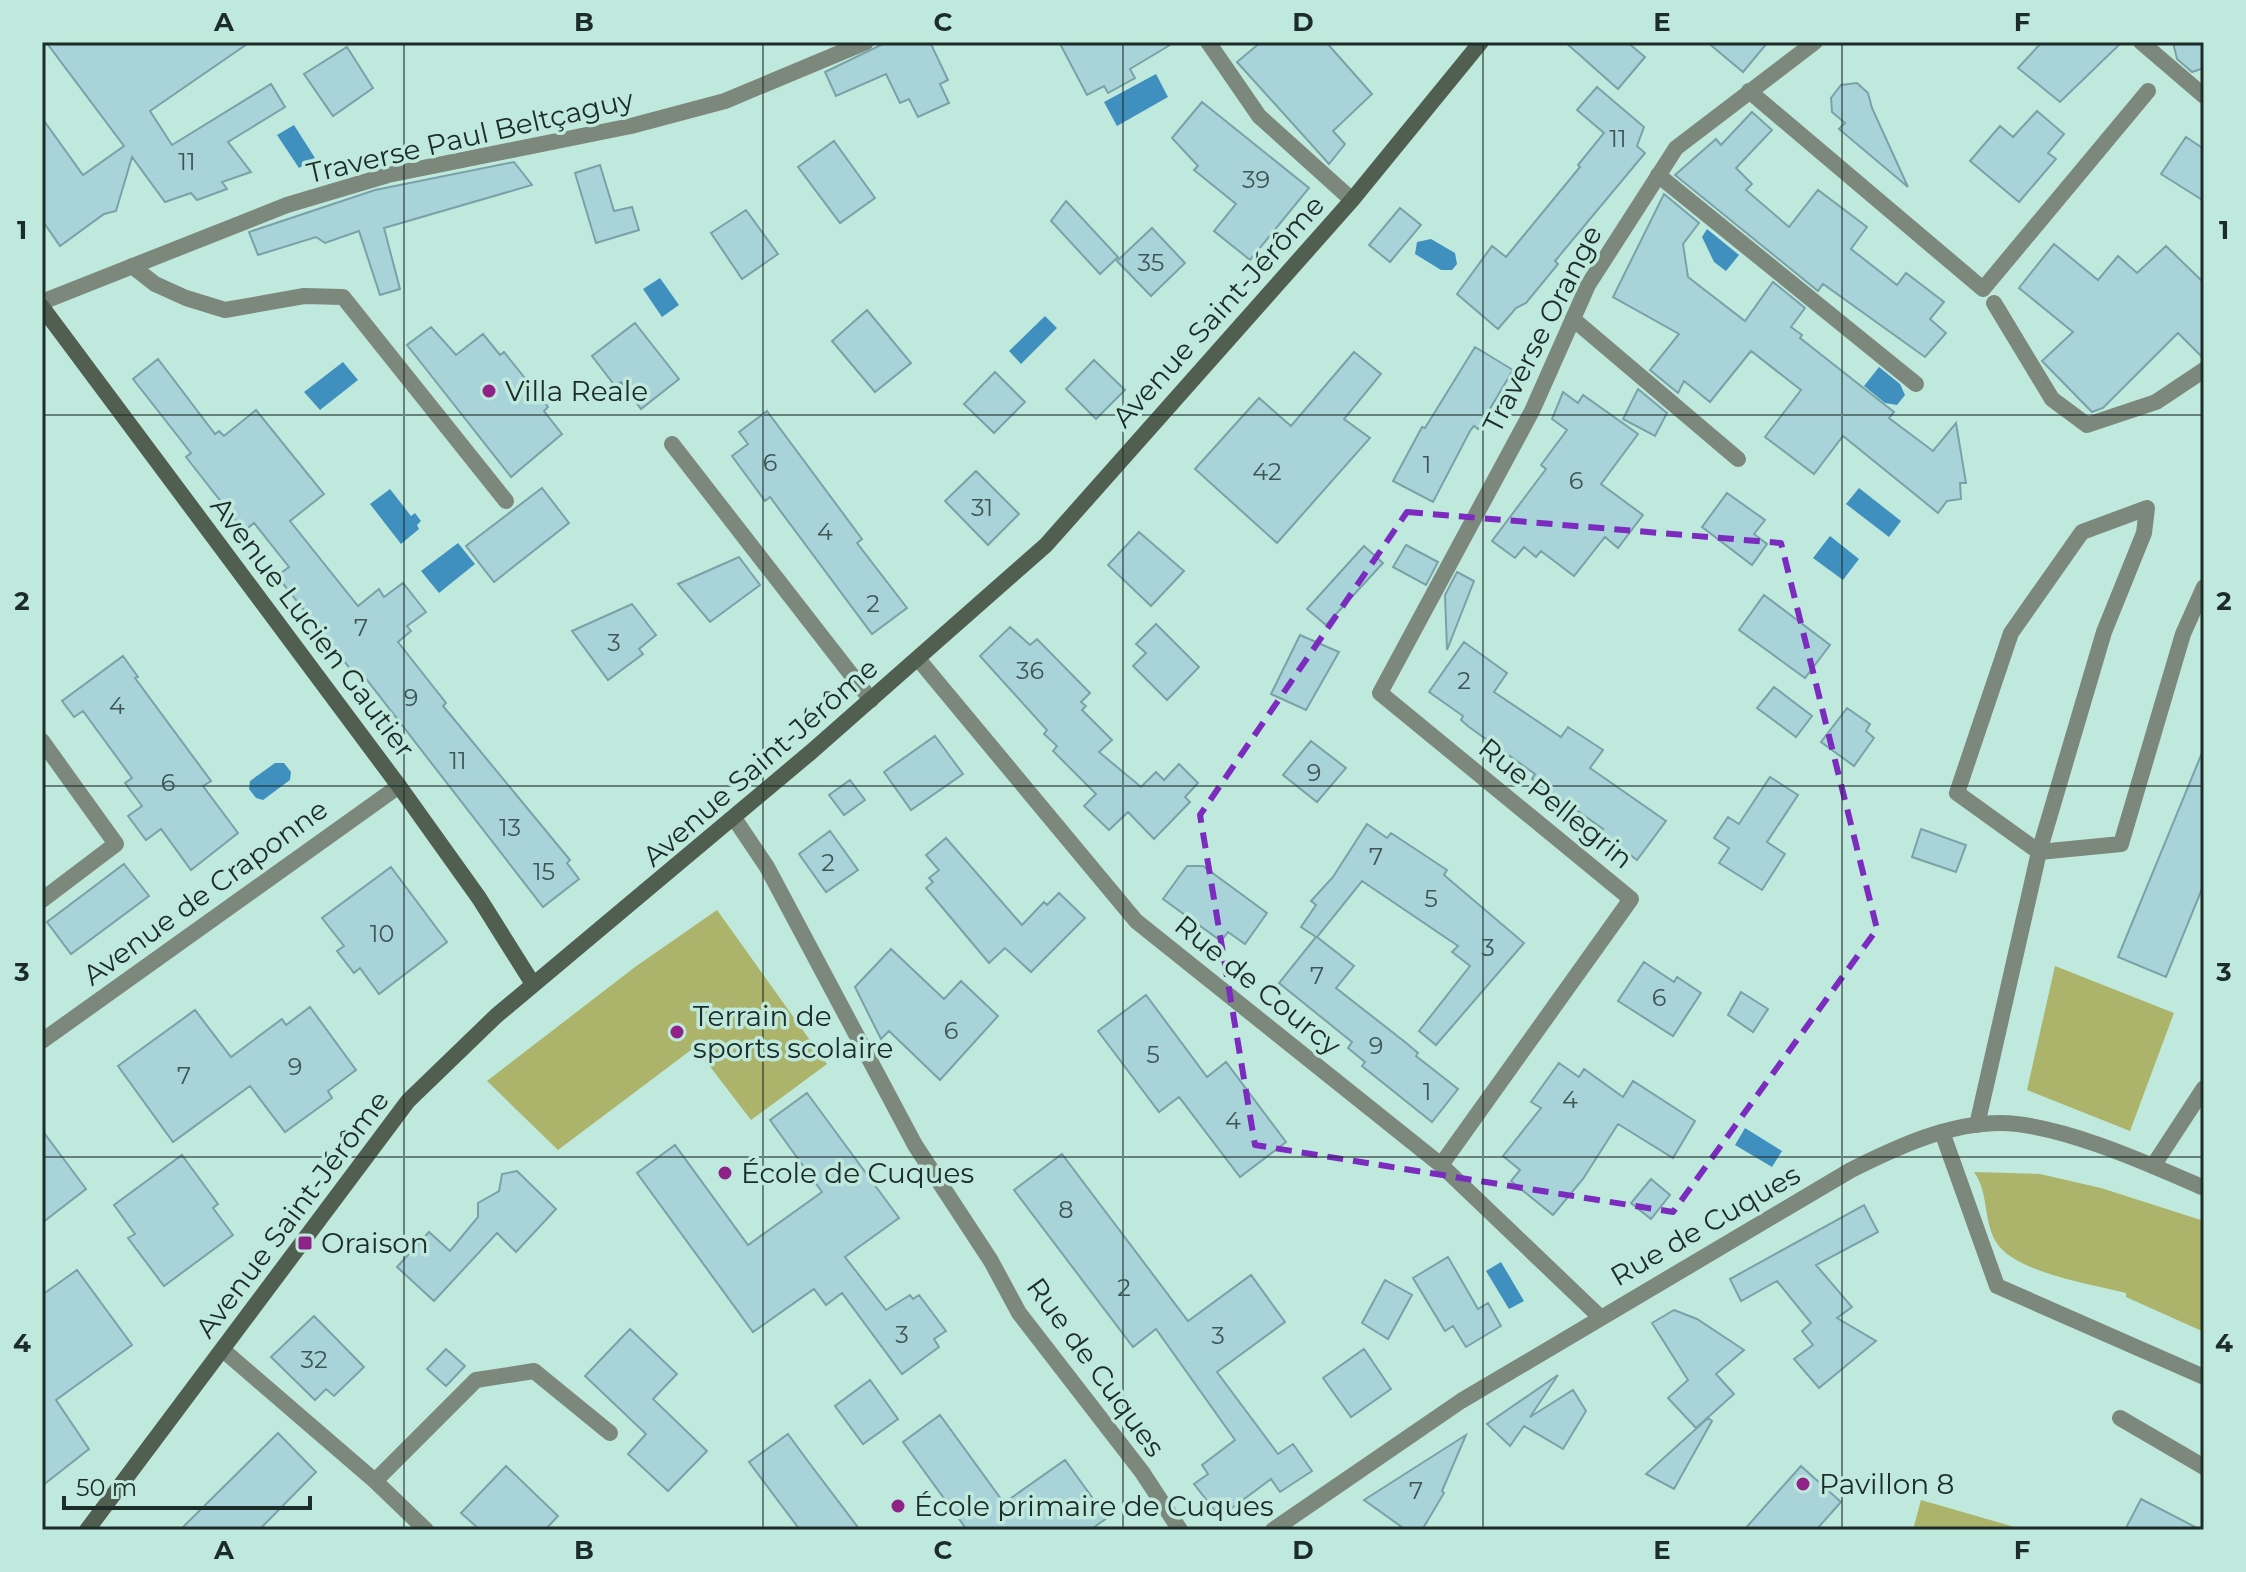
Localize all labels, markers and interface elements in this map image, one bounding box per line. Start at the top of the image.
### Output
text: A [213,6,235,38]
text: B [574,6,594,38]
text: C [934,6,953,38]
text: D [1292,6,1314,38]
text: E [1653,6,1671,38]
text: F [2014,6,2030,38]
street label: Traverse Paul Beltçaguy [303,82,637,190]
house number: 11 [1609,124,1627,153]
house number: 11 [178,147,196,176]
house number: 39 [1242,165,1270,194]
street label: Avenue Saint-Jérôme [1105,188,1331,434]
text: 1 [17,214,27,246]
text: 1 [2219,214,2229,246]
street label: Traverse Orange [1475,220,1609,438]
house number: 35 [1138,248,1164,277]
place label: Villa Reale [505,374,648,408]
marker: Villa Reale [480,382,498,400]
house number: 6 [763,448,777,477]
house number: 1 [1423,450,1431,479]
house number: 42 [1252,457,1282,486]
house number: 6 [1569,466,1583,495]
street label: Avenue Lucien Gautier [204,490,422,764]
house number: 31 [971,493,993,522]
house number: 4 [817,517,833,546]
text: 2 [14,585,30,617]
text: 2 [2216,585,2232,617]
house number: 2 [866,589,880,618]
house number: 7 [354,613,368,642]
house number: 3 [607,628,621,657]
street label: Avenue Saint-Jérôme [635,651,885,873]
house number: 36 [1016,656,1044,685]
house number: 2 [1457,666,1471,695]
house number: 9 [404,683,418,712]
house number: 4 [109,691,125,720]
street label: Rue Pellegrin [1472,730,1640,876]
house number: 11 [449,746,467,775]
house number: 9 [1307,758,1321,787]
house number: 6 [161,768,175,797]
street label: Avenue de Craponne [76,792,334,992]
house number: 13 [499,813,521,842]
house number: 7 [1369,842,1383,871]
house number: 2 [821,848,835,877]
house number: 15 [533,857,555,886]
house number: 5 [1424,884,1438,913]
street label: Rue de Courcy [1168,908,1349,1063]
house number: 10 [370,919,394,948]
house number: 3 [1481,933,1495,962]
text: 3 [13,956,30,988]
text: 3 [2215,956,2232,988]
house number: 7 [1310,961,1324,990]
house number: 6 [1652,983,1666,1012]
place label: Terrain de sports scolaire [693,999,893,1065]
house number: 6 [944,1016,958,1045]
marker: Terrain de sports scolaire [668,1023,686,1041]
house number: 9 [1369,1031,1383,1060]
house number: 5 [1146,1040,1160,1069]
house number: 9 [288,1052,302,1081]
house number: 7 [177,1061,191,1090]
house number: 1 [1423,1077,1431,1106]
street label: Avenue Saint-Jérôme [188,1084,396,1344]
house number: 4 [1562,1085,1578,1114]
house number: 4 [1225,1106,1241,1135]
place label: École de Cuques [741,1156,974,1190]
street label: Rue de Cuques [1604,1157,1806,1293]
marker: École de Cuques [716,1164,734,1182]
house number: 8 [1058,1195,1074,1224]
place label: Oraison [321,1226,429,1260]
marker: Oraison [296,1234,314,1252]
street label: Rue de Cuques [1020,1271,1172,1463]
house number: 2 [1117,1273,1131,1302]
house number: 3 [895,1320,909,1349]
house number: 3 [1211,1321,1225,1350]
text: 4 [13,1327,31,1359]
text: 4 [2215,1327,2233,1359]
house number: 32 [300,1345,328,1374]
scale bar [64,1460,310,1510]
place label: Pavillon 8 [1819,1467,1954,1501]
text: 50 m [76,1473,137,1502]
marker: Pavillon 8 [1794,1475,1812,1493]
house number: 7 [1409,1476,1423,1505]
place label: École primaire de Cuques [914,1489,1274,1523]
marker: École primaire de Cuques [889,1497,907,1515]
text: A [213,1534,235,1566]
text: B [574,1534,594,1566]
text: C [934,1534,953,1566]
text: D [1292,1534,1314,1566]
text: E [1653,1534,1671,1566]
text: F [2014,1534,2030,1566]

